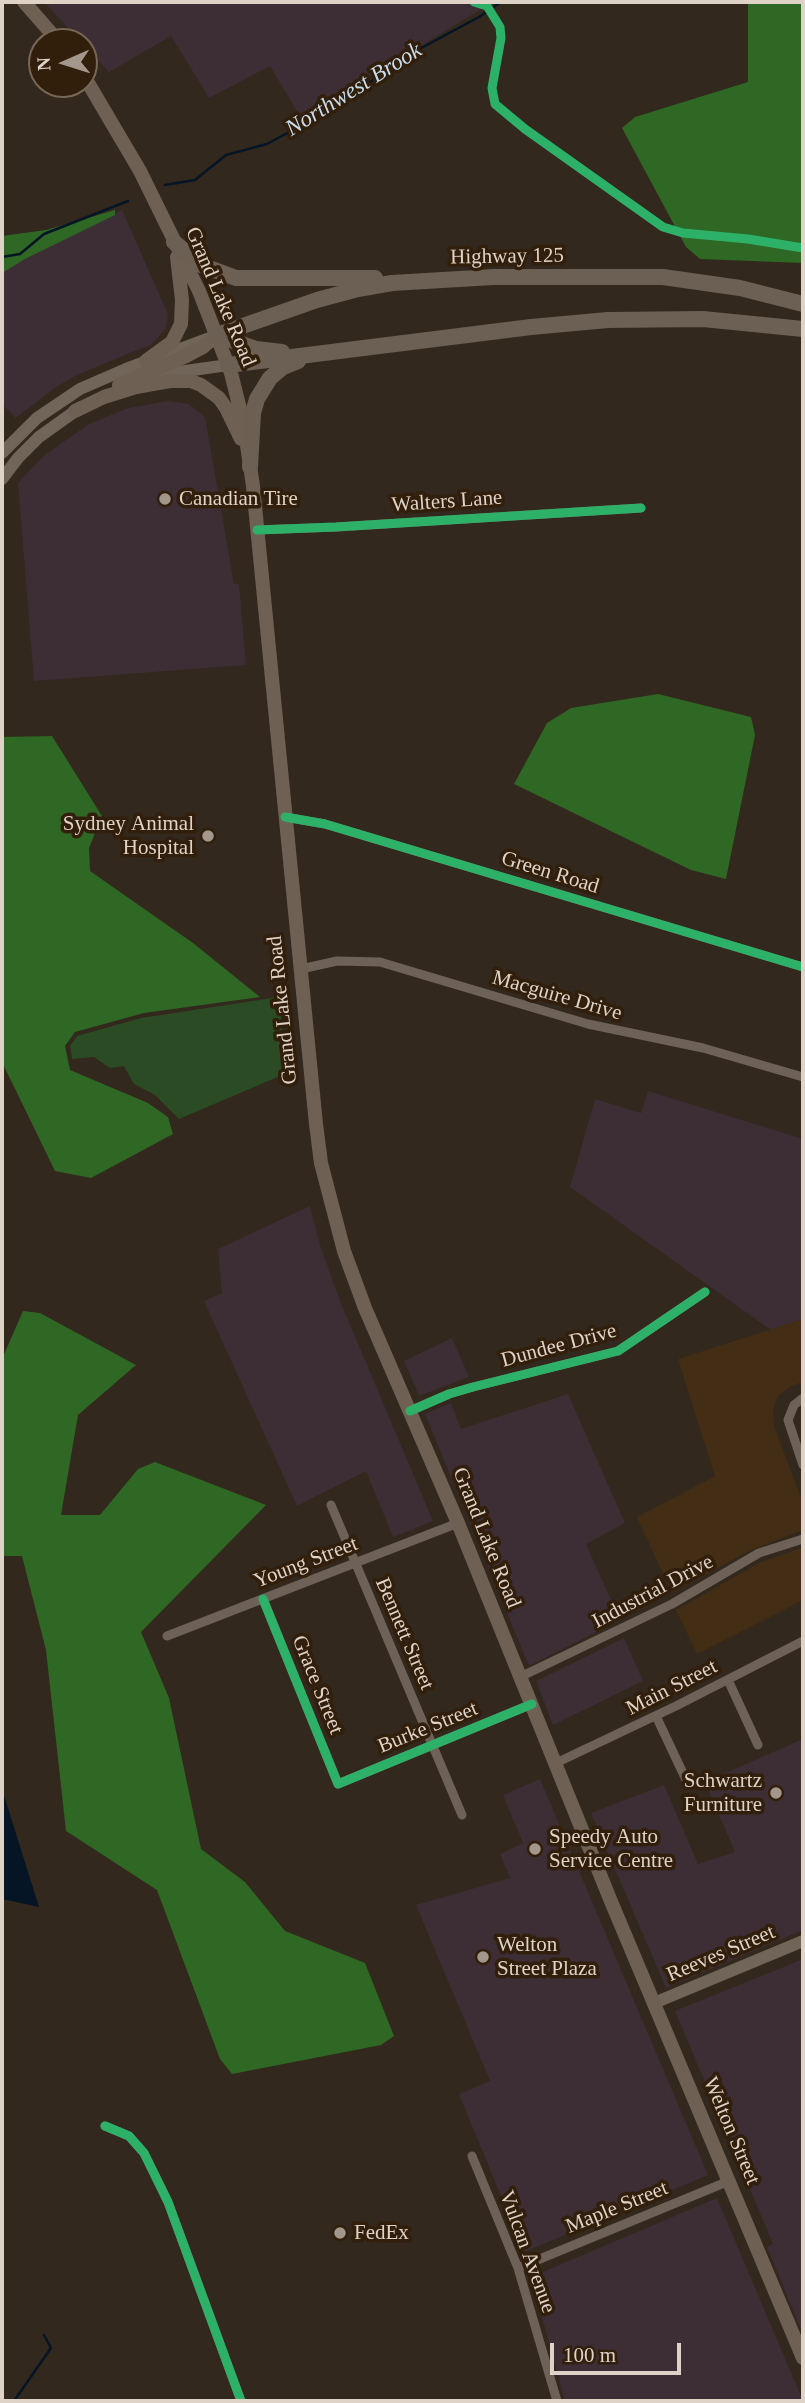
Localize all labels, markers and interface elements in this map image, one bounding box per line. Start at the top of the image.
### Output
north arrow [28,28,98,98]
water label: Northwest Brook [281,37,427,143]
text: N [33,57,54,71]
street label: Grand Lake Road [179,223,261,371]
street label: Highway 125 [450,243,564,271]
place label: Canadian Tire [179,486,298,512]
street label: Walters Lane [391,486,503,518]
marker: Canadian Tire [157,491,173,507]
place label: Sydney Animal Hospital [63,811,194,861]
marker: Sydney Animal Hospital [200,828,216,844]
street label: Green Road [498,846,602,900]
street label: Grand Lake Road [263,934,303,1086]
street label: Macguire Drive [489,965,625,1027]
street label: Dundee Drive [499,1319,619,1373]
street label: Grand Lake Road [446,1464,526,1612]
street label: Young Street [250,1532,362,1594]
street label: Industrial Drive [588,1550,718,1634]
street label: Bennett Street [369,1574,439,1694]
street label: Grace Street [286,1632,348,1738]
street label: Main Street [622,1654,722,1722]
street label: Burke Street [374,1697,482,1759]
place label: Schwartz Furniture [684,1768,762,1818]
marker: Schwartz Furniture [768,1785,784,1801]
place label: Speedy Auto Service Centre [549,1824,673,1874]
marker: Speedy Auto Service Centre [527,1841,543,1857]
street label: Reeves Street [663,1920,779,1988]
place label: Welton Street Plaza [497,1932,597,1982]
marker: Welton Street Plaza [475,1949,491,1965]
street label: Welton Street [697,2073,765,2189]
street label: Maple Street [562,2176,672,2240]
street label: Vulcan Avenue [493,2187,561,2317]
place label: FedEx [354,2220,409,2246]
marker: FedEx [332,2225,348,2241]
scale bar [553,2330,684,2374]
text: 100 m [563,2343,616,2367]

